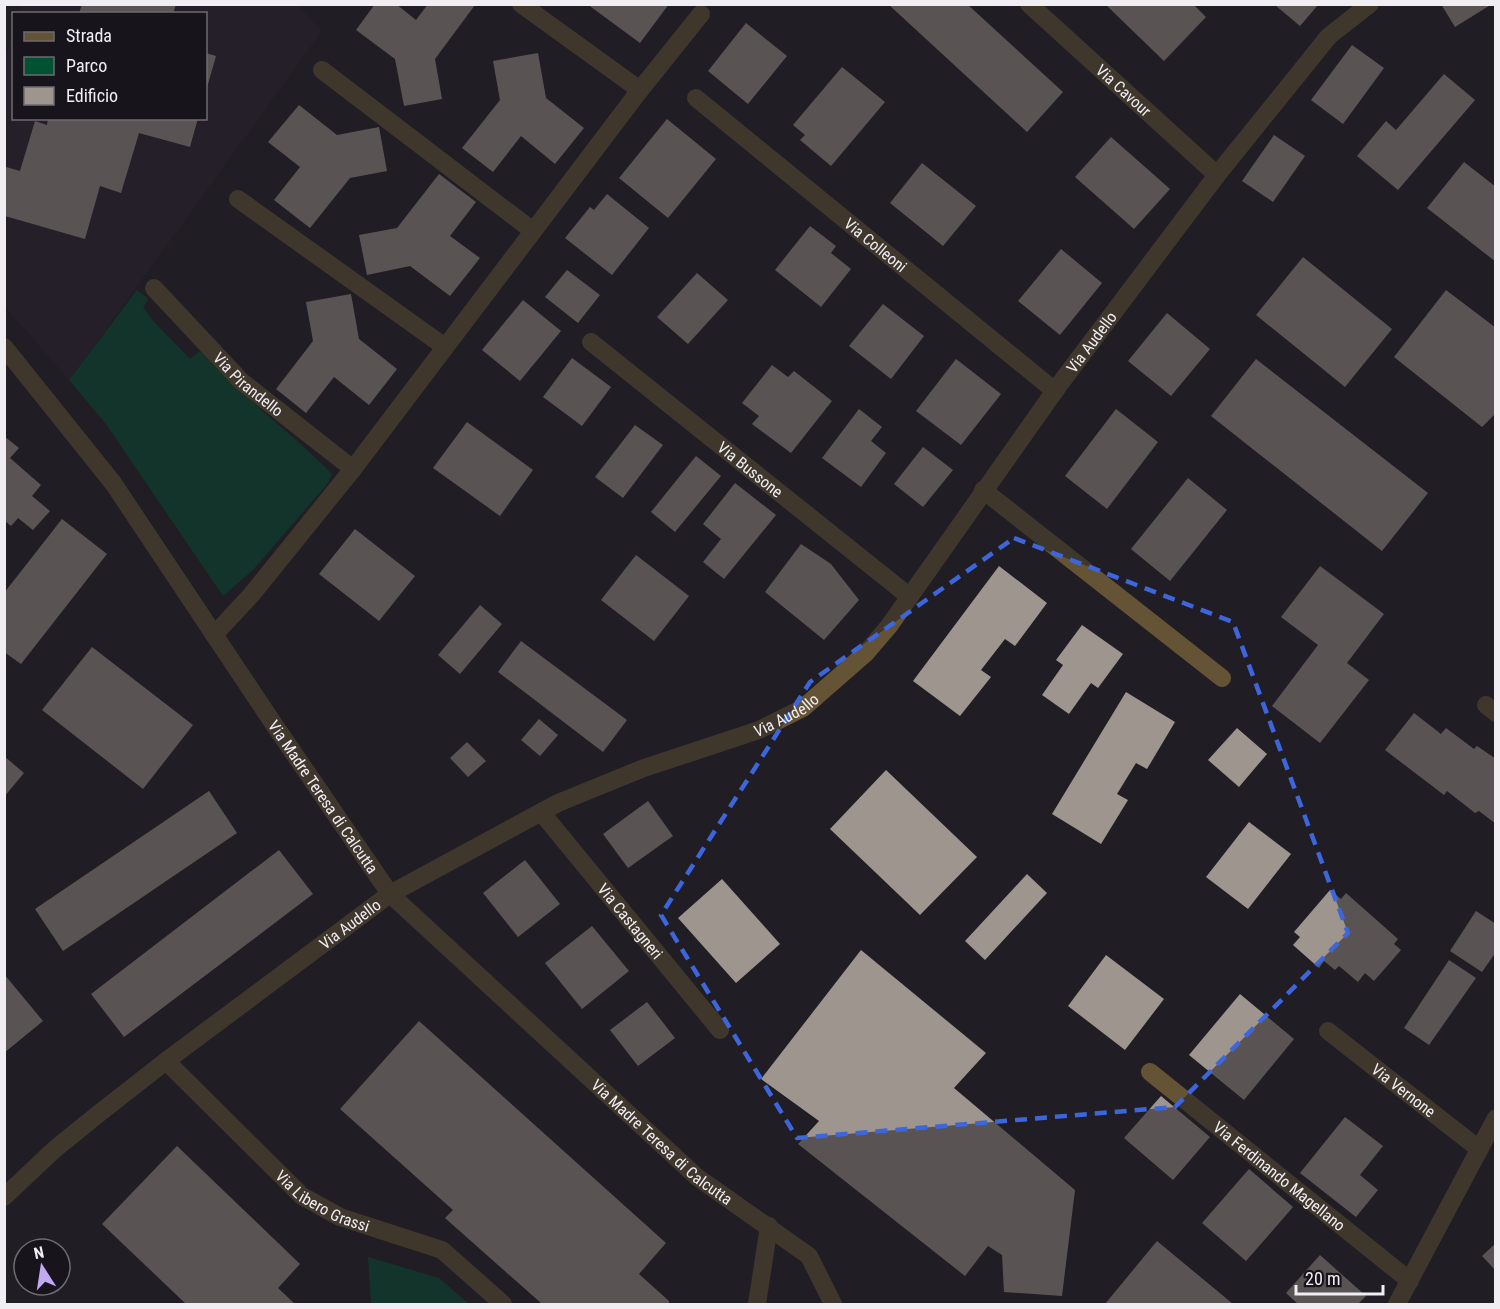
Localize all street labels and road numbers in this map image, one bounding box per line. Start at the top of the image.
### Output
street label: Via Cavour [1092,60,1155,120]
street label: Via Colleoni [841,213,911,276]
street label: Via Audello [1062,308,1120,376]
street label: Via Pirandello [209,348,287,420]
street label: Via Bussone [714,438,787,501]
street label: Via Audello [751,689,822,741]
street label: Via Madre Teresa di Calcutta [264,717,382,877]
street label: Via Castagneri [594,879,667,963]
street label: Via Audello [315,895,384,953]
street label: Via Vernone [1368,1059,1439,1121]
street label: Via Madre Teresa di Calcutta [588,1075,736,1208]
street label: Via Ferdinando Magellano [1209,1117,1349,1235]
street label: Via Libero Grassi [272,1166,372,1235]

